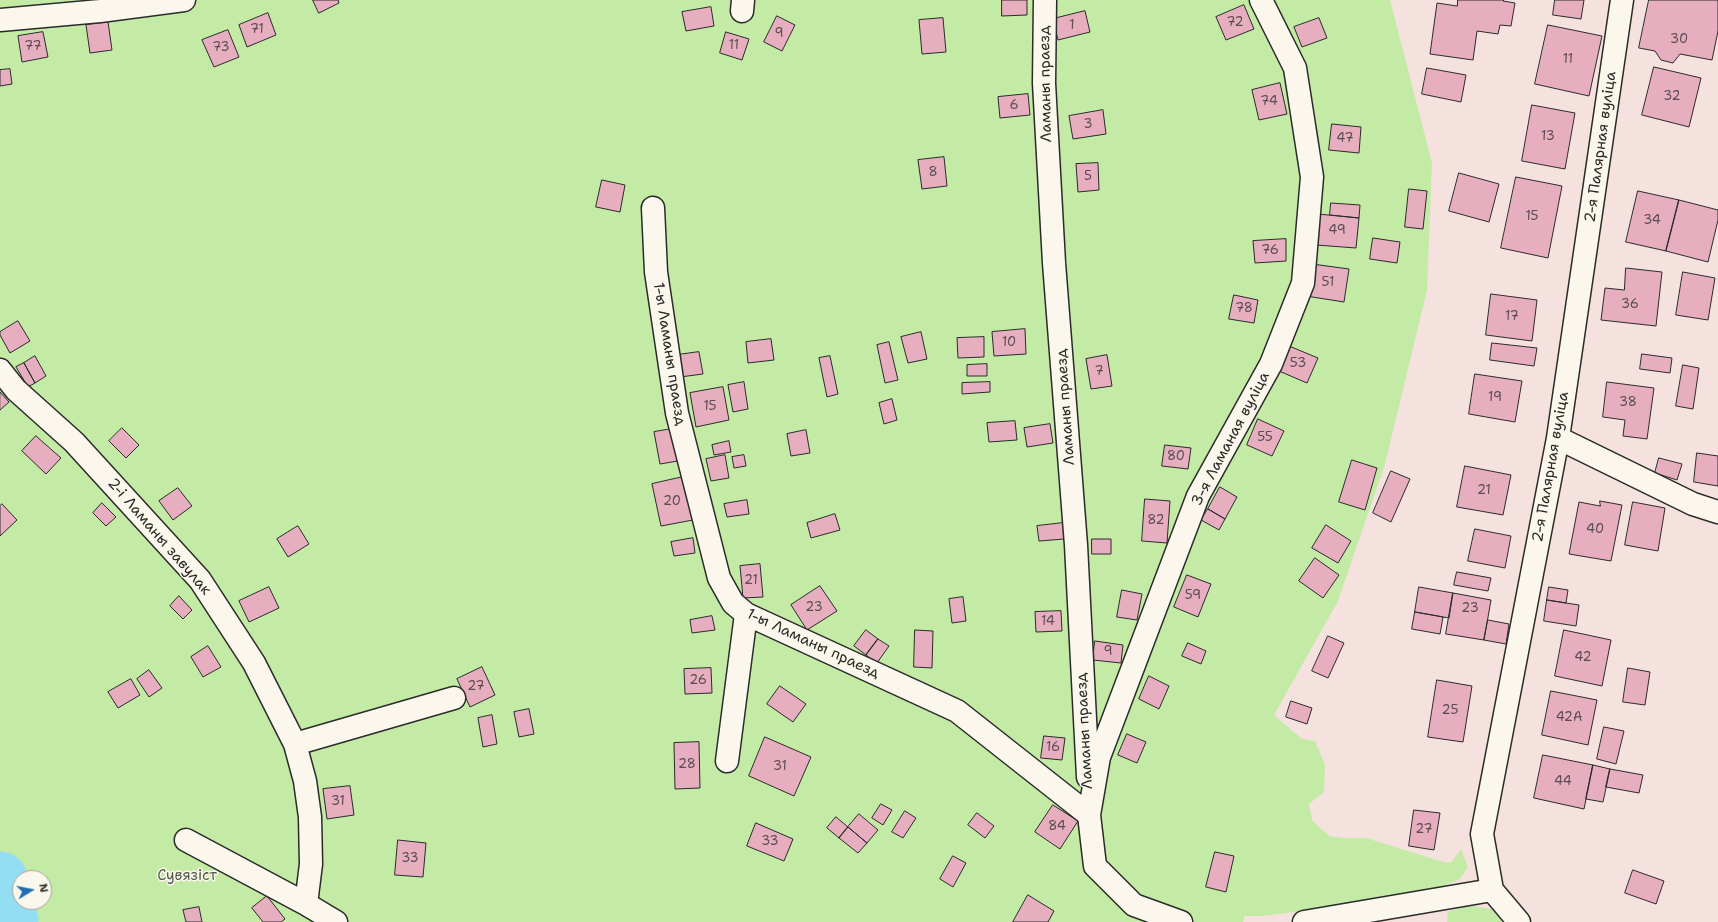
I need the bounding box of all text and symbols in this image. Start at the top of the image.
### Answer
house number: 72 [1226,15,1244,31]
house number: 1 [1069,18,1075,34]
house number: 71 [250,22,264,38]
street label: Ламаны праезд [1036,25,1056,143]
house number: 9 [774,26,784,42]
house number: 30 [1670,32,1688,48]
house number: 11 [729,38,739,54]
house number: 77 [24,39,42,55]
house number: 73 [212,40,230,56]
house number: 11 [1563,52,1573,68]
street label: 2-я Палярная вуліца [1581,70,1621,224]
house number: 32 [1663,89,1681,105]
house number: 74 [1260,94,1278,110]
house number: 6 [1009,98,1019,114]
house number: 3 [1083,117,1093,133]
house number: 13 [1541,129,1555,145]
house number: 47 [1336,131,1354,147]
house number: 8 [928,165,938,181]
house number: 5 [1084,169,1092,185]
house number: 15 [1525,209,1539,225]
house number: 34 [1643,213,1661,229]
house number: 49 [1328,223,1346,239]
house number: 76 [1261,243,1279,259]
house number: 51 [1322,275,1334,291]
street label: 1-ы Ламаны праезд [649,281,689,427]
house number: 36 [1621,297,1639,313]
house number: 78 [1235,301,1253,317]
house number: 17 [1505,309,1519,325]
house number: 10 [1002,335,1016,351]
street label: Ламаны праезд [1053,348,1079,466]
house number: 53 [1290,356,1306,372]
house number: 7 [1094,364,1104,380]
street label: 3-я Ламаная вуліца [1188,369,1274,509]
house number: 19 [1488,390,1502,406]
street label: 2-я Палярная вуліца [1529,390,1573,544]
house number: 38 [1619,395,1637,411]
house number: 15 [703,399,717,415]
house number: 55 [1257,430,1273,446]
house number: 80 [1167,449,1185,465]
street label: 2-і Ламаны завулак [103,475,215,599]
house number: 21 [1477,483,1491,499]
house number: 20 [663,494,681,510]
house number: 82 [1147,513,1165,529]
house number: 40 [1586,522,1604,538]
house number: 21 [744,573,758,589]
house number: 59 [1185,588,1201,604]
house number: 23 [805,600,823,616]
house number: 23 [1461,601,1479,617]
street label: 1-ы Ламаны праезд [744,605,882,683]
house number: 14 [1041,614,1055,630]
house number: 9 [1103,644,1113,660]
house number: 42 [1574,650,1592,666]
street label: Ламаны праезд [1073,672,1097,790]
house number: 26 [689,673,707,689]
house number: 27 [467,679,485,695]
house number: 25 [1442,703,1458,719]
house number: 42А [1556,710,1582,726]
house number: 16 [1046,740,1060,756]
house number: 28 [678,757,696,773]
house number: 31 [773,759,787,775]
house number: 44 [1554,774,1572,790]
house number: 31 [331,794,345,810]
house number: 84 [1048,819,1066,835]
house number: 27 [1415,822,1433,838]
house number: 33 [761,834,779,850]
house number: 33 [401,851,419,867]
park label: Сувязіст [157,867,217,885]
north arrow [12,870,52,910]
text: N [35,882,51,894]

